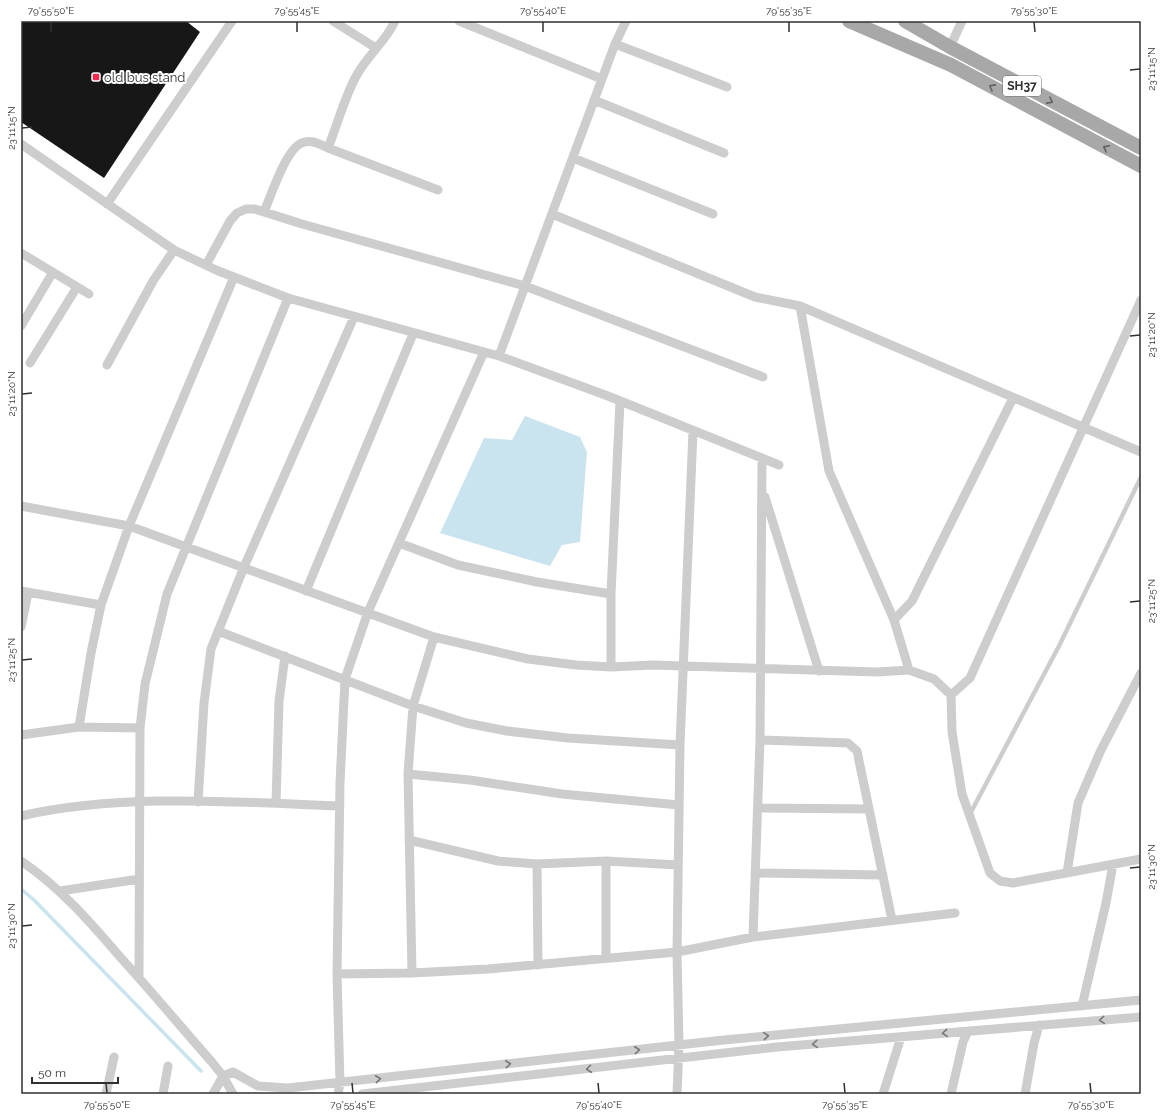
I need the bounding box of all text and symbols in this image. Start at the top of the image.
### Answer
text: 79°55'50"E [28,5,74,16]
text: 79°55'45"E [274,5,320,16]
text: 79°55'40"E [520,5,566,16]
text: 79°55'35"E [766,5,812,16]
text: 79°55'30"E [1011,5,1057,16]
text: 23°11'15"N [1146,47,1157,91]
place label: old bus stand [104,70,185,85]
marker: old bus stand [91,72,101,82]
road number: SH37 [1003,76,1041,96]
one-way arrow [989,84,996,91]
one-way arrow [1045,96,1053,103]
text: 23°11'15"N [6,106,17,150]
one-way arrow [1103,145,1111,153]
text: 23°11'20"N [1146,312,1157,358]
text: 23°11'20"N [6,371,17,417]
text: 23°11'25"N [1146,579,1157,623]
text: 23°11'25"N [6,638,17,682]
text: 23°11'30"N [1146,844,1157,890]
text: 23°11'30"N [6,903,17,949]
one-way arrow [1099,1015,1105,1024]
one-way arrow [942,1028,948,1037]
one-way arrow [763,1032,769,1041]
one-way arrow [812,1039,818,1048]
one-way arrow [634,1045,640,1054]
scale bar [32,1059,118,1085]
one-way arrow [505,1060,511,1069]
one-way arrow [586,1064,592,1073]
text: 50 m [38,1066,66,1080]
one-way arrow [375,1074,382,1083]
text: 79°55'50"E [84,1099,130,1110]
text: 79°55'45"E [330,1099,376,1110]
text: 79°55'40"E [576,1099,622,1110]
text: 79°55'35"E [822,1099,868,1110]
text: 79°55'30"E [1068,1099,1114,1110]

